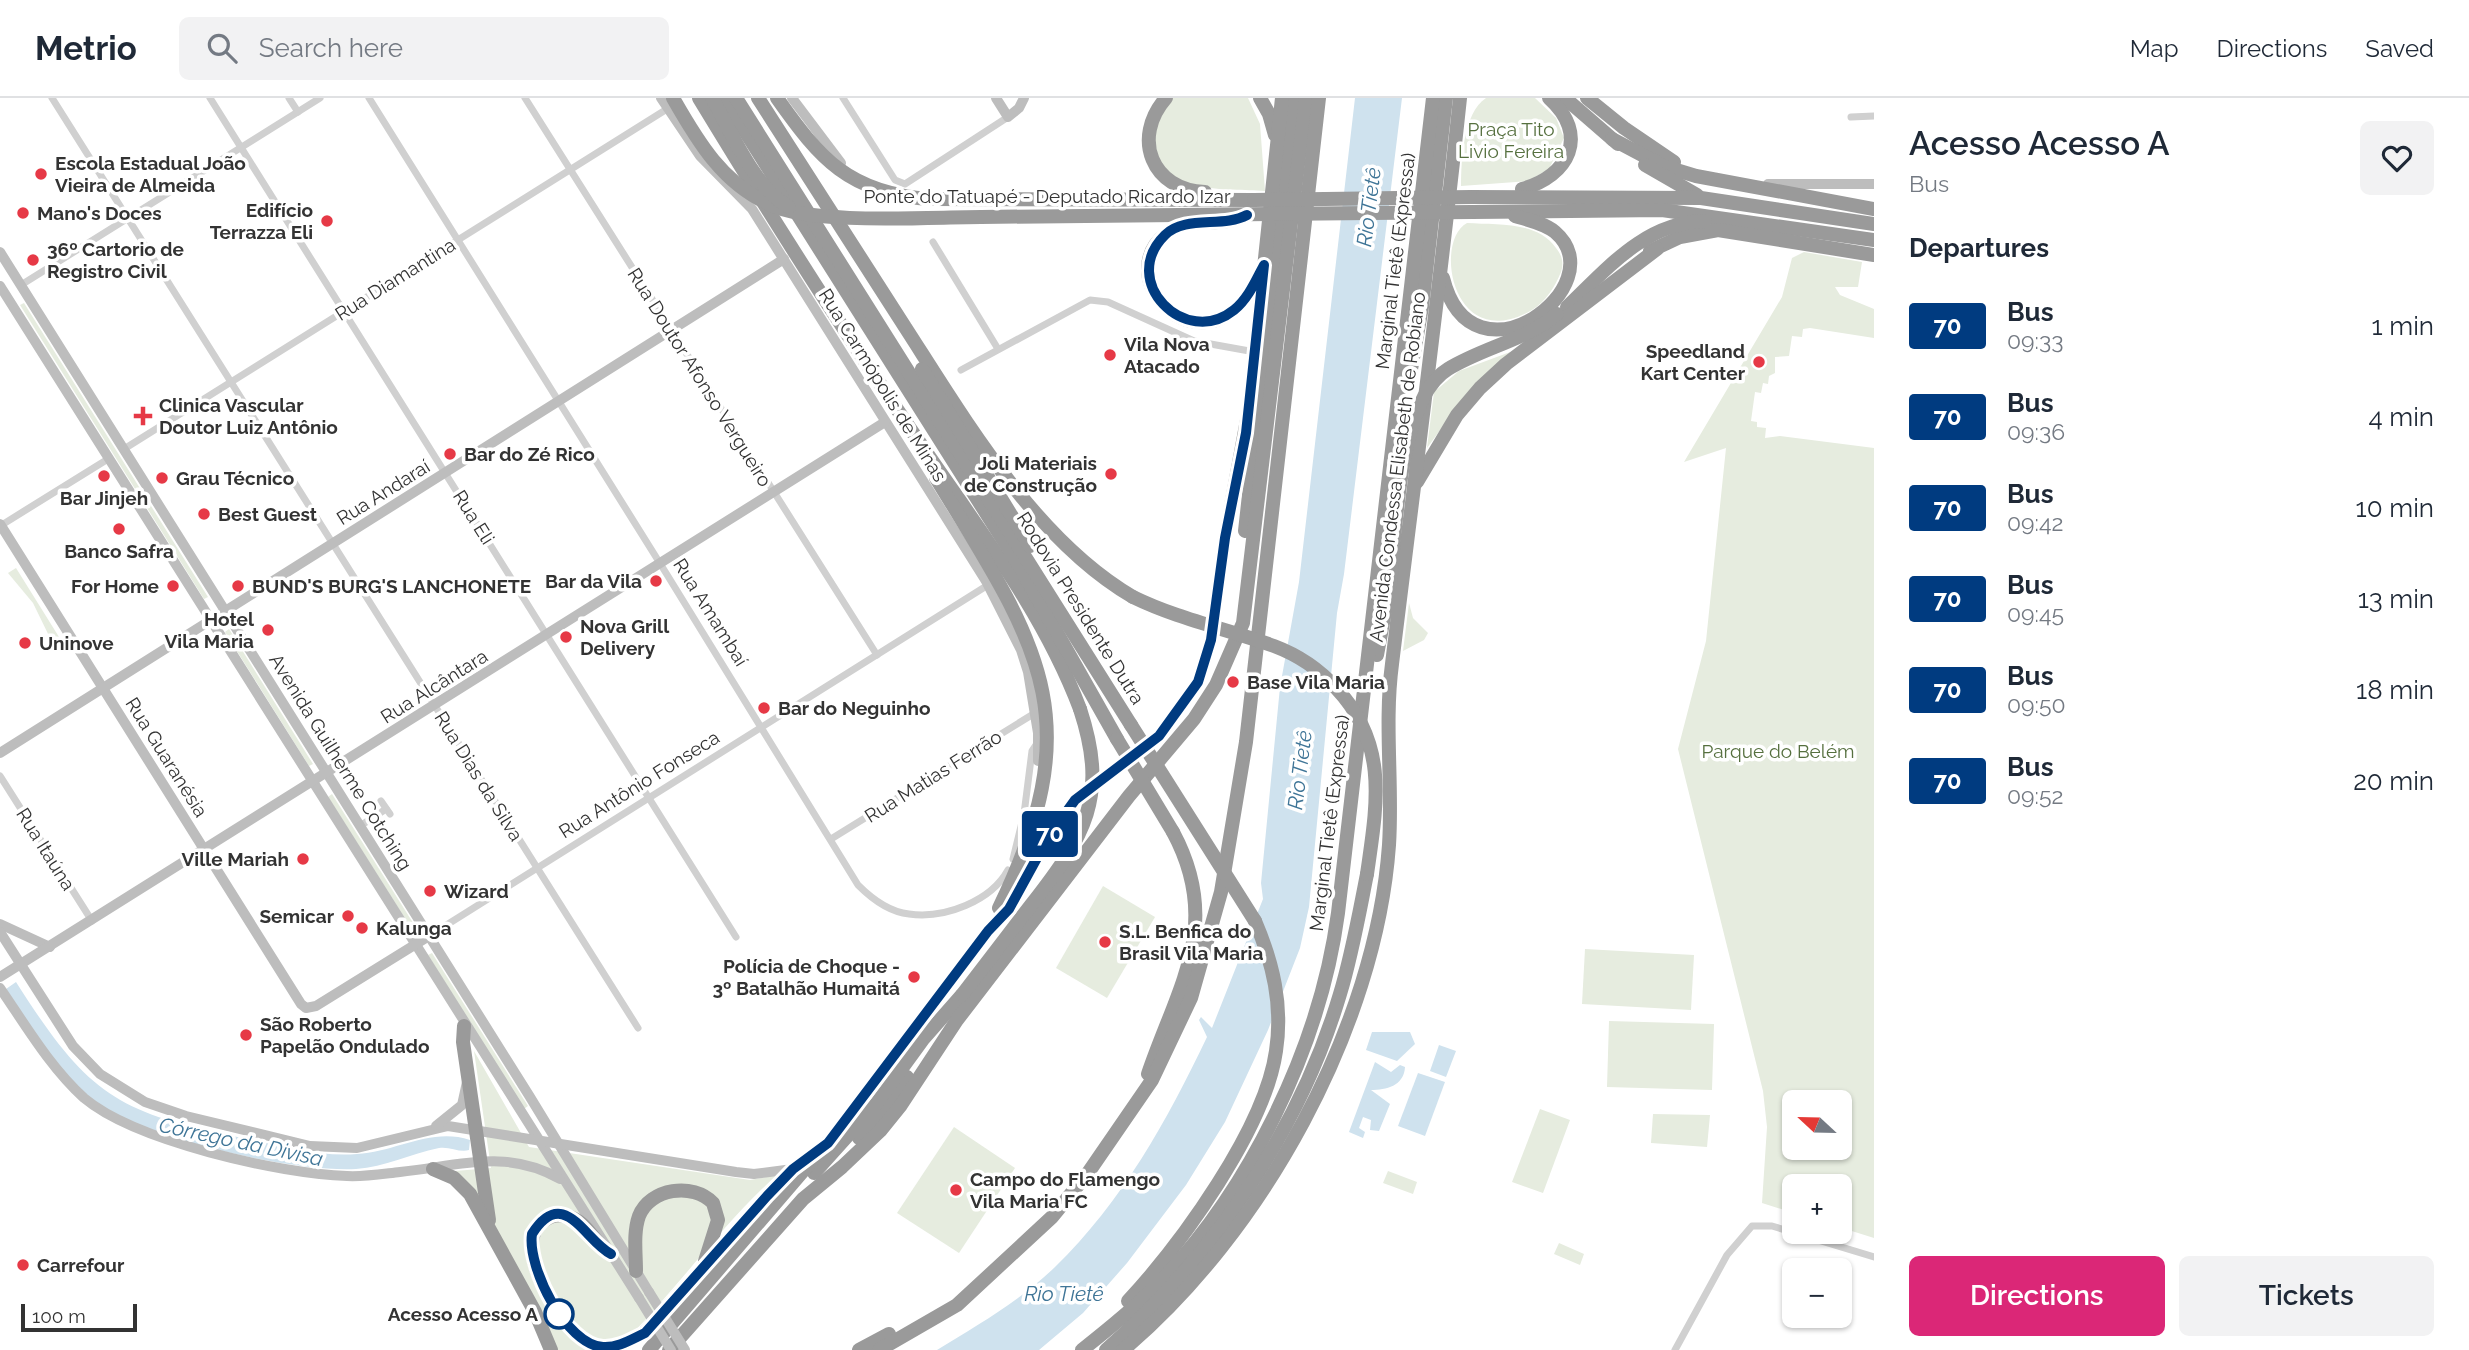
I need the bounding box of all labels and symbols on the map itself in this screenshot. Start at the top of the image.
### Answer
park label: Praça Tito Livio Fereira [1458,118,1564,162]
place label: Escola Estadual João Vieira de Almeida [55,152,246,196]
street label: Marginal Tietê (Expressa) [1371,152,1419,370]
marker: Escola Estadual João Vieira de Almeida [33,166,49,182]
water label: Rio Tietê [1351,166,1386,248]
street label: Ponte do Tatuapé - Deputado Ricardo Izar [863,185,1231,207]
place label: Edifício Terrazza Eli [210,199,313,243]
place label: Mano's Doces [37,202,162,224]
marker: Mano's Doces [15,205,31,221]
marker: Edifício Terrazza Eli [319,213,335,229]
street label: Rua Diamantina [331,233,459,325]
place label: 36º Cartorio de Registro Civil [47,238,184,282]
marker: 36º Cartorio de Registro Civil [25,252,41,268]
street label: Rua Doutor Afonso Vergueiro [623,264,777,490]
street label: Rua Carmópolis de Minas [815,285,951,485]
street label: Avenida Condessa Elisabeth de Robiano [1365,291,1429,643]
place label: Vila Nova Atacado [1124,333,1210,377]
place label: Speedland Kart Center [1641,340,1746,384]
marker: Vila Nova Atacado [1102,347,1118,363]
marker: Speedland Kart Center [1751,354,1767,370]
place label: Clinica Vascular Doutor Luiz Antônio [159,394,338,438]
marker: Clinica Vascular Doutor Luiz Antônio [133,406,153,426]
place label: Bar do Zé Rico [464,443,595,465]
marker: Bar do Zé Rico [442,446,458,462]
place label: Joli Materiais de Construção [964,452,1097,496]
street label: Rua Andaraí [332,454,434,529]
marker: Joli Materiais de Construção [1103,466,1119,482]
place label: Grau Técnico [176,467,294,489]
marker: Bar Jinjeh [96,468,112,484]
marker: Grau Técnico [154,470,170,486]
street label: Rua Eli [449,486,499,548]
place label: Bar Jinjeh [60,487,148,509]
place label: Best Guest [218,503,318,525]
marker: Best Guest [196,506,212,522]
street label: Rodovia Presidente Dutra [1013,508,1149,708]
marker: Banco Safra [111,521,127,537]
place label: Banco Safra [64,540,174,562]
street label: Rua Amambaí [669,554,753,670]
place label: Bar da Vila [545,570,642,592]
marker: Bar da Vila [648,573,664,589]
place label: For Home [71,575,159,597]
place label: BUND'S BURG'S LANCHONETE [252,575,531,597]
marker: For Home [165,578,181,594]
marker: BUND'S BURG'S LANCHONETE [230,578,246,594]
place label: Hotel Vila Maria [164,608,255,652]
place label: Nova Grill Delivery [580,615,670,659]
marker: Hotel Vila Maria [260,622,276,638]
marker: Nova Grill Delivery [558,629,574,645]
place label: Uninove [39,632,114,654]
marker: Uninove [17,635,33,651]
street label: Rua Alcântara [377,644,491,728]
street label: Avenida Guilherme Cotching [265,650,417,874]
place label: Base Vila Maria [1247,671,1385,693]
marker: Base Vila Maria [1225,674,1241,690]
street label: Rua Guaranésia [121,693,213,821]
place label: Bar do Neguinho [778,697,930,719]
marker: Bar do Neguinho [756,700,772,716]
street label: Rua Dias da Silva [430,707,528,845]
street label: Marginal Tietê (Expressa) [1305,714,1353,932]
street label: Rua Matias Ferrão [861,725,1005,827]
street label: Rua Antônio Fonseca [555,726,723,842]
water label: Rio Tietê [1282,729,1317,811]
park label: Parque do Belém [1701,740,1855,762]
street label: Rua Itaúna [12,804,80,894]
line badge: 70 [1018,811,1082,857]
place label: Ville Mariah [182,848,289,870]
marker: Ville Mariah [295,851,311,867]
place label: Wizard [444,880,509,902]
marker: Wizard [422,883,438,899]
place label: Semicar [259,905,335,927]
marker: Semicar [340,908,356,924]
place label: Kalunga [376,917,452,939]
marker: Kalunga [354,920,370,936]
place label: S.L. Benfica do Brasil Vila Maria [1119,920,1263,964]
marker: S.L. Benfica do Brasil Vila Maria [1097,934,1113,950]
place label: Polícia de Choque - 3º Batalhão Humaitá [712,955,900,999]
marker: Polícia de Choque - 3º Batalhão Humaitá [906,969,922,985]
place label: São Roberto Papelão Ondulado [260,1013,429,1057]
marker: São Roberto Papelão Ondulado [238,1027,254,1043]
north arrow [1782,1090,1852,1160]
water label: Córrego da Divisa [157,1112,326,1171]
place label: Campo do Flamengo Vila Maria FC [970,1168,1160,1212]
marker: Campo do Flamengo Vila Maria FC [948,1182,964,1198]
place label: Carrefour [37,1254,125,1276]
marker: Carrefour [15,1257,31,1273]
water label: Rio Tietê [1024,1281,1104,1306]
marker: Acesso Acesso A [544,1299,574,1329]
scale bar [21,1301,136,1333]
place label: Acesso Acesso A [388,1303,538,1325]

